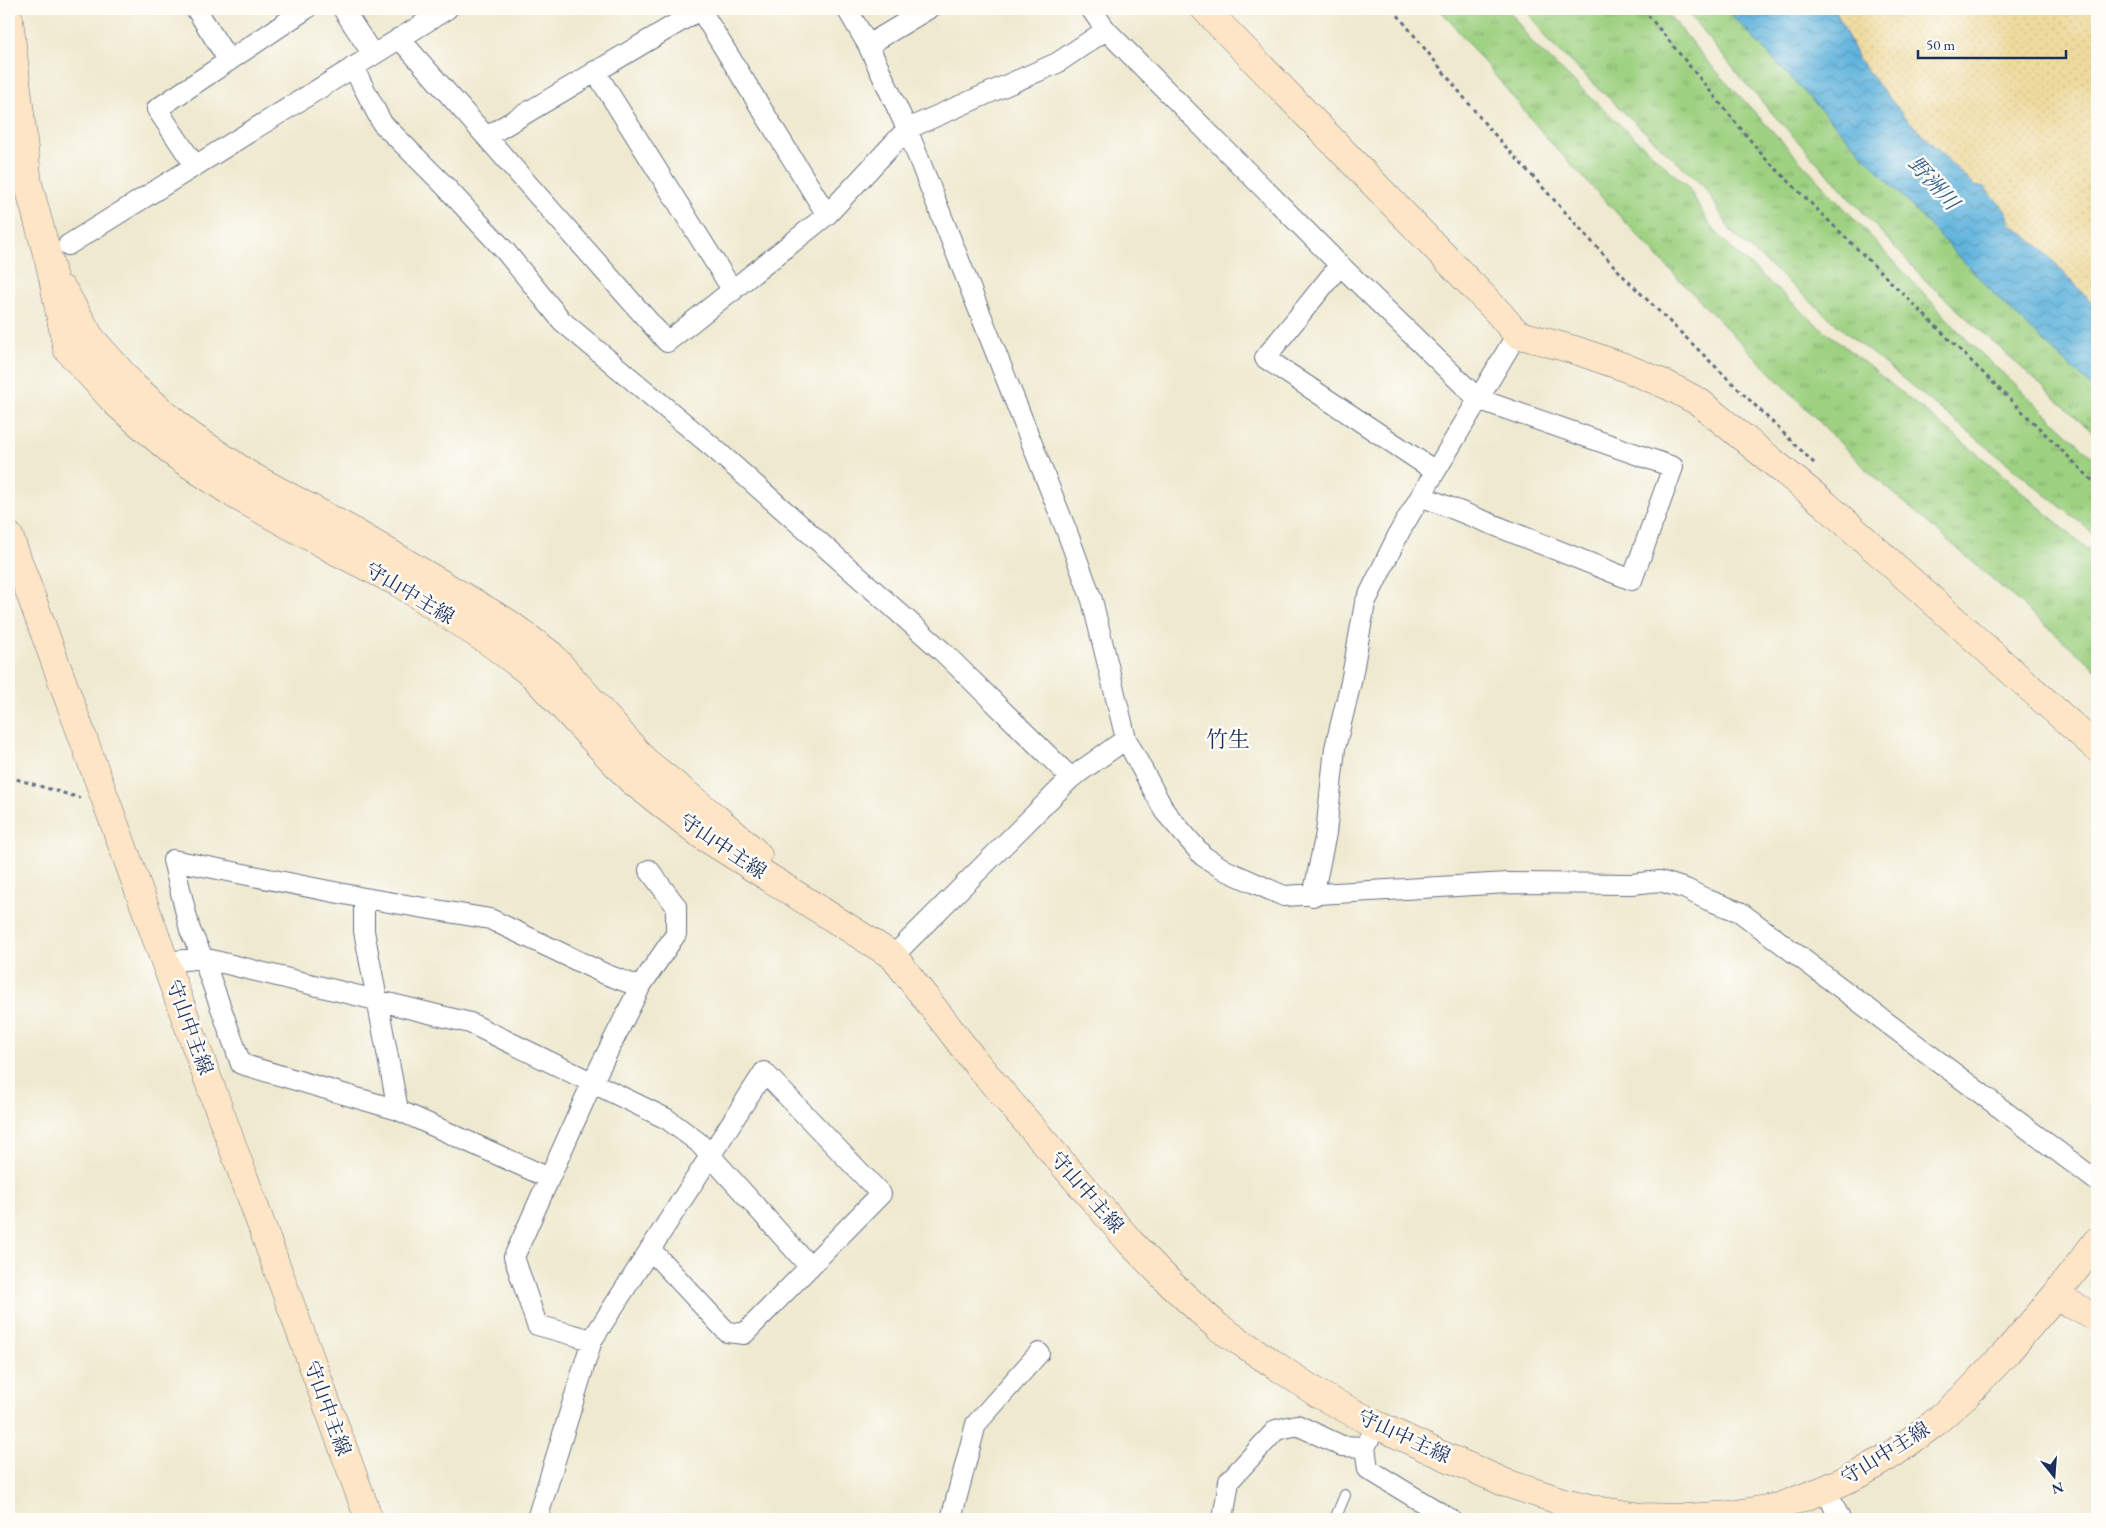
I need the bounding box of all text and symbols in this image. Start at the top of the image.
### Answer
scale bar [1918,28,2066,60]
text: 50 m [1926,35,1955,54]
water label: 野洲川 [1903,151,1966,217]
street label: 守山中主線 [360,556,460,630]
district label: 竹生 [1206,725,1250,754]
street label: 守山中主線 [674,807,772,885]
street label: 守山中主線 [161,976,219,1078]
street label: 守山中主線 [1044,1146,1130,1238]
street label: 守山中主線 [299,1357,357,1459]
street label: 守山中主線 [1353,1403,1455,1469]
street label: 守山中主線 [1836,1415,1934,1491]
north arrow [2028,1450,2078,1500]
text: N [2049,1478,2066,1499]

